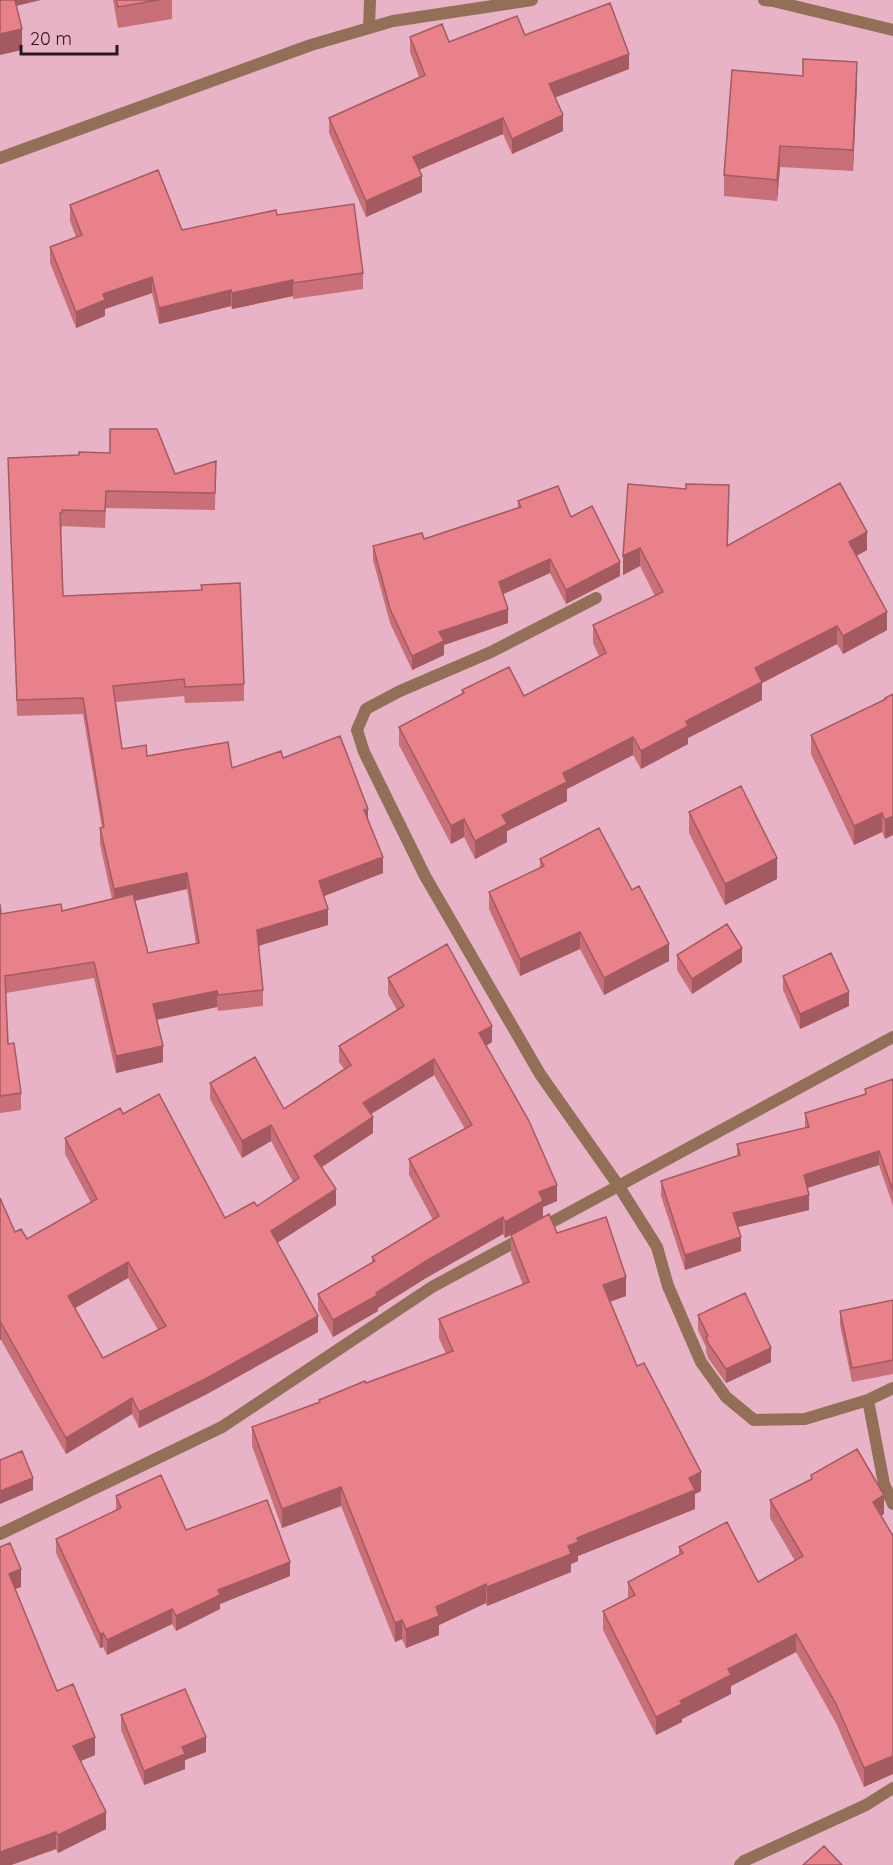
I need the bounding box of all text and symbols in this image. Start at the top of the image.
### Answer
scale bar [21,18,117,56]
text: 20 m [30,27,72,50]

